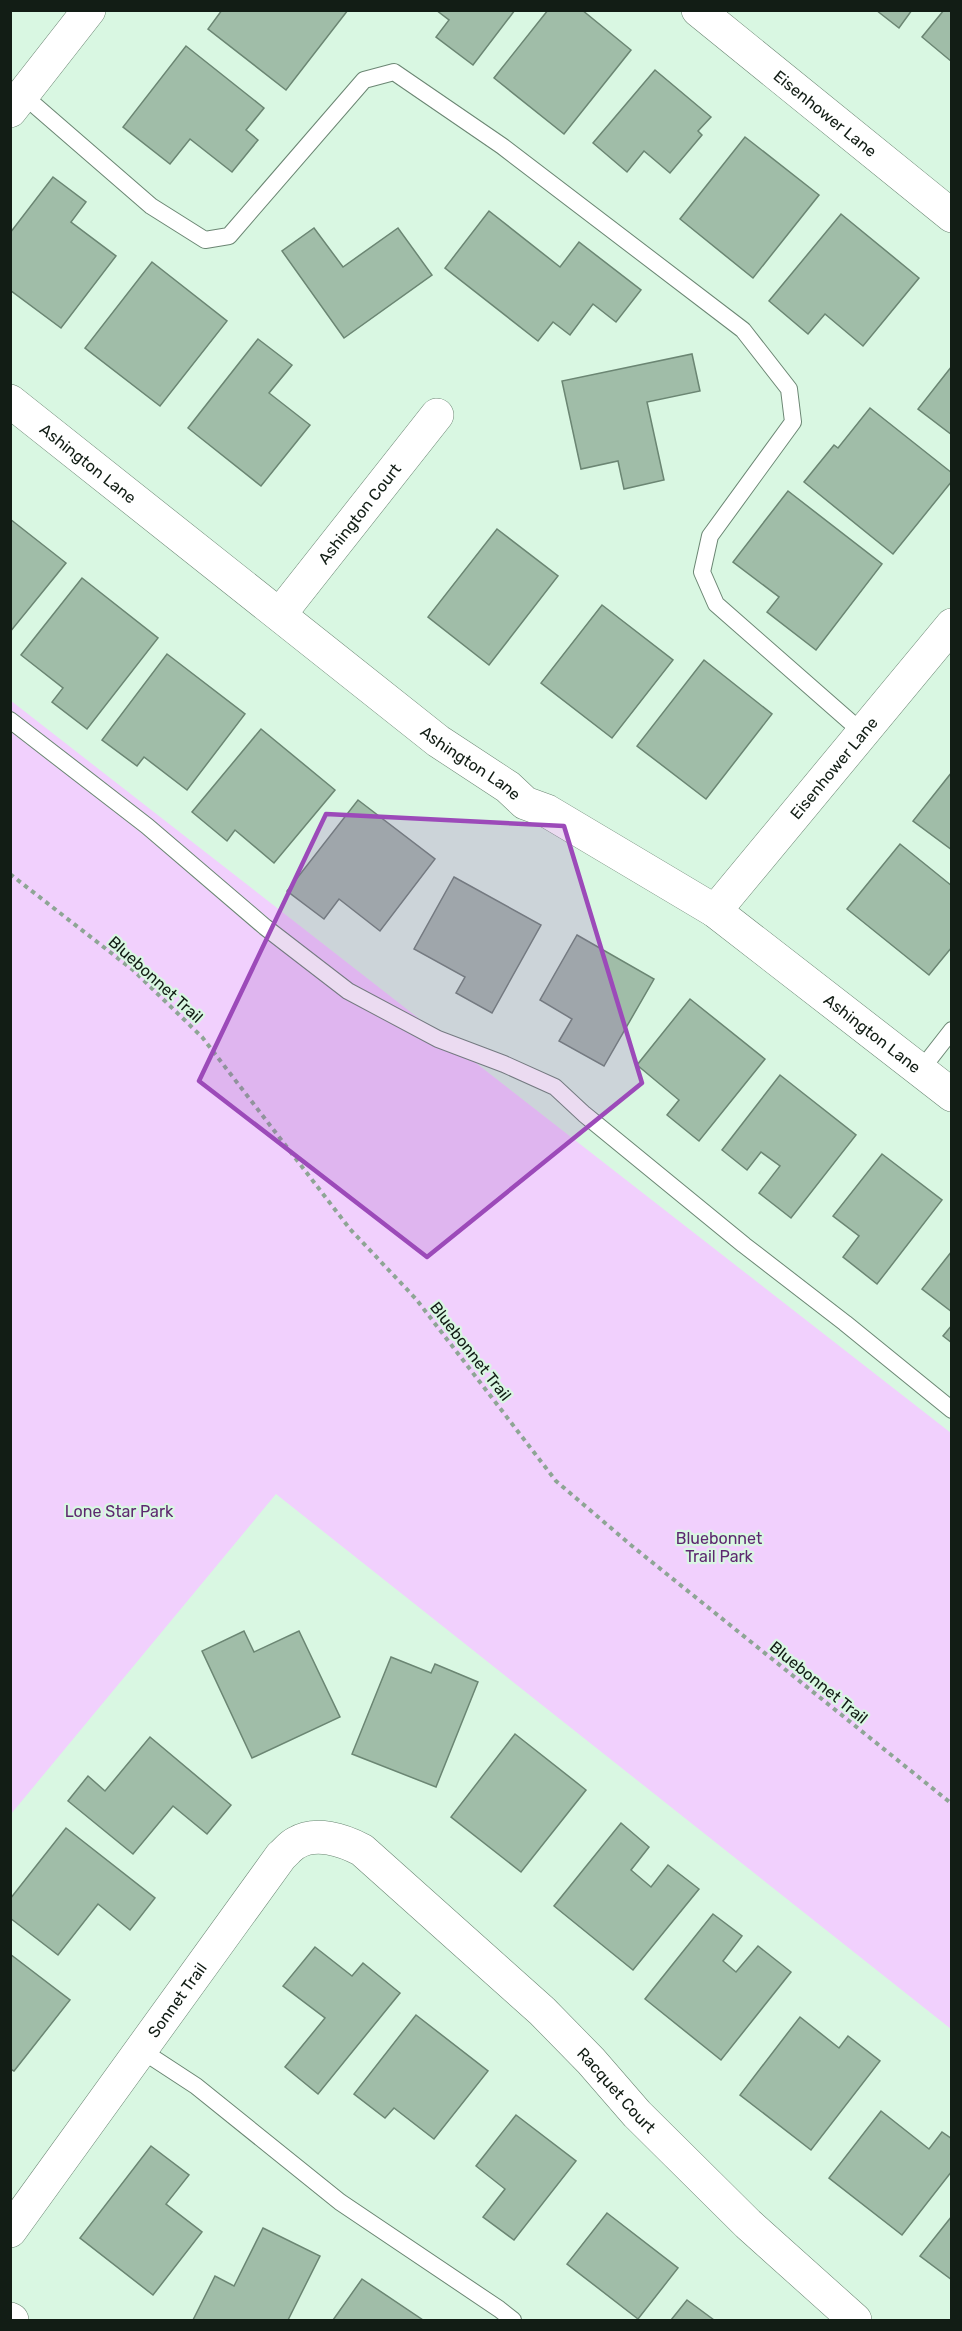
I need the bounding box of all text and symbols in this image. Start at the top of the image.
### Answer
street label: Eisenhower Lane [770,66,880,161]
street label: Ashington Lane [36,420,140,508]
street label: Ashington Court [314,460,405,568]
street label: Eisenhower Lane [786,713,882,823]
street label: Ashington Lane [417,722,525,804]
street label: Bluebonnet Trail [105,932,207,1027]
street label: Ashington Lane [820,990,924,1077]
street label: Bluebonnet Trail [426,1298,515,1405]
park label: Lone Star Park [65,1502,174,1521]
park label: Bluebonnet Trail Park [676,1529,762,1566]
street label: Bluebonnet Trail [766,1637,871,1728]
street label: Sonnet Trail [144,1959,211,2041]
street label: Racquet Court [573,2044,659,2137]

